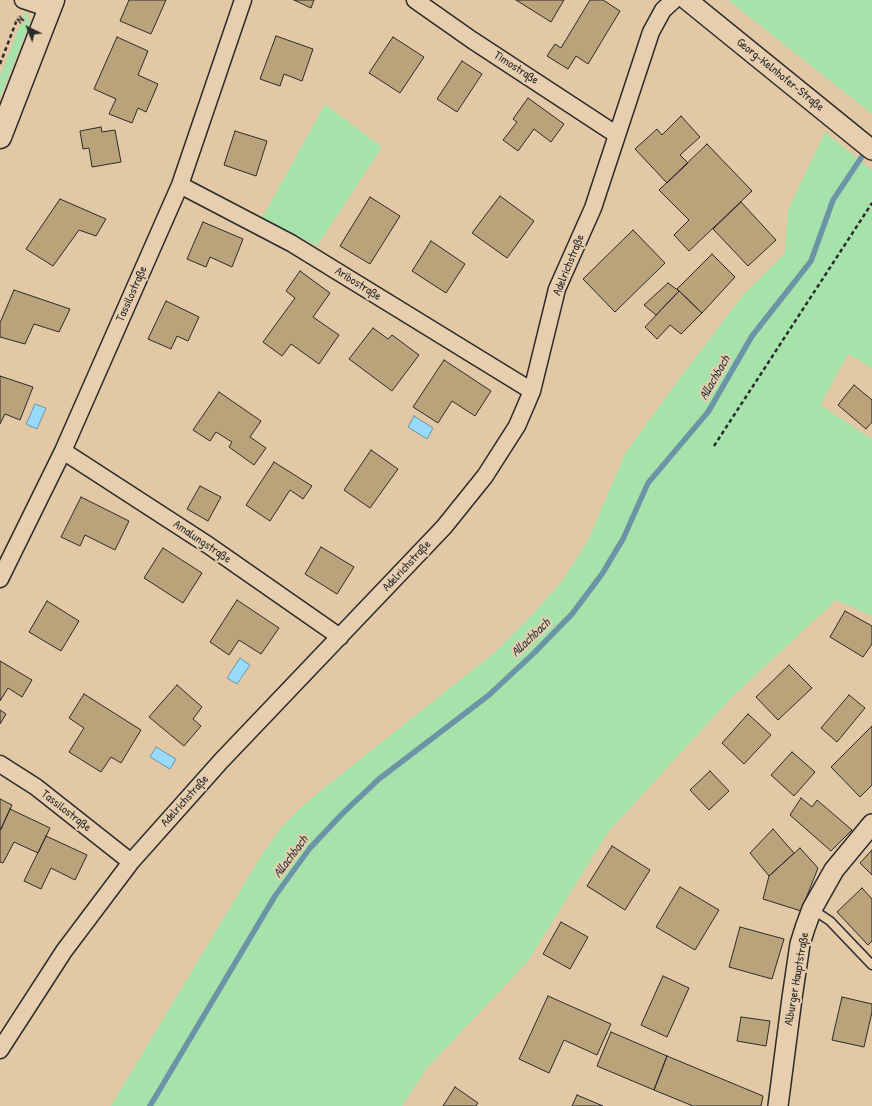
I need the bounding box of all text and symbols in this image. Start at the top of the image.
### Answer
north arrow [8,8,48,48]
text: N [13,12,27,26]
street label: Georg-Kelnhofer-Straße [733,35,827,115]
street label: Timostraße [491,48,541,88]
street label: Adelrichstraße [550,232,588,298]
street label: Tassilostraße [113,264,151,324]
street label: Aribostraße [332,264,384,304]
water label: Allachbach [696,353,734,403]
street label: Amalungstraße [170,517,234,567]
street label: Adelrichstraße [380,537,434,595]
water label: Allachbach [508,616,554,660]
street label: Adelrichstraße [158,772,212,830]
street label: Tassilostraße [38,787,94,835]
water label: Allachbach [270,833,312,881]
street label: Alburger Hauptstraße [782,931,812,1027]

